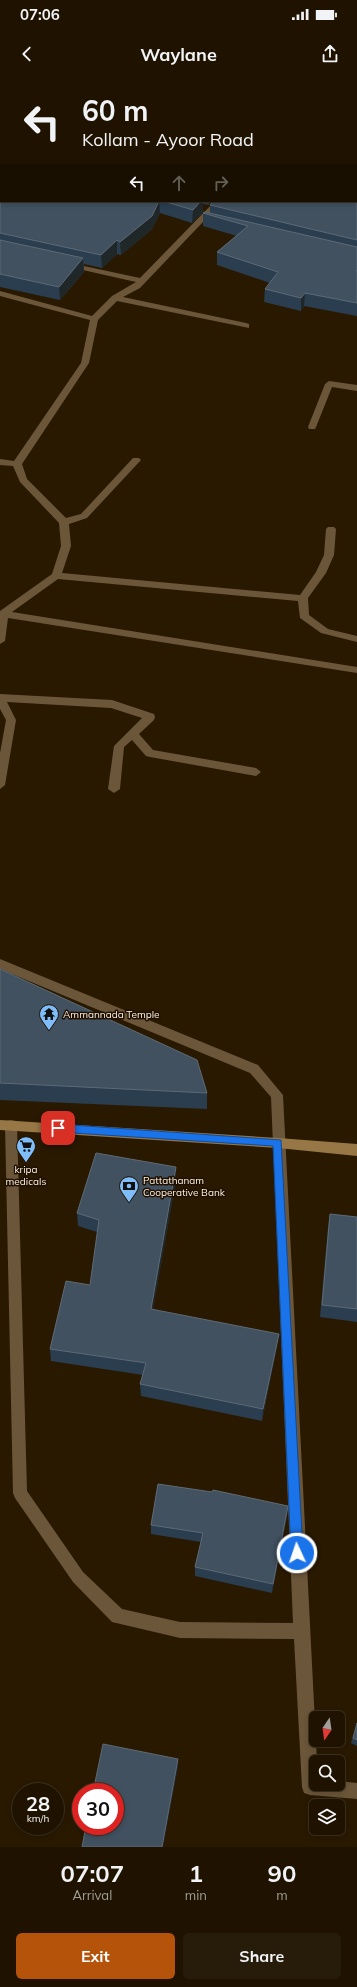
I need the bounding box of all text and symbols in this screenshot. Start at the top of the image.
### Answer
text: 07:06 [20,5,60,24]
icon: back [16,43,38,65]
text: Waylane [140,43,217,66]
icon: share [319,43,341,65]
text: 60 m [82,93,148,128]
icon: left [16,96,68,148]
text: Kollam - Ayoor Road [82,128,254,151]
icon: left [126,172,148,194]
icon: ahead [168,172,190,194]
icon: right [210,172,232,194]
temple icon: Ammannada Temple [38,1003,60,1031]
place label: Ammannada Temple [63,1008,160,1021]
pin [41,1111,75,1145]
icon: arrive [47,1117,69,1139]
supermarket icon: kripa medicals [15,1135,37,1163]
place label: kripa medicals [6,1163,46,1188]
place label: Pattathanam Cooperative Bank [143,1174,226,1199]
bank icon: Pattathanam Cooperative Bank [118,1175,140,1203]
position arrow [276,1532,318,1574]
north arrow [309,1711,345,1747]
map controls [309,1711,345,1835]
button: search [309,1755,345,1791]
speed limit sign: 30 [72,1783,124,1835]
text: 28 [26,1791,50,1816]
button: layers [309,1799,345,1835]
text: km/h [27,1812,49,1825]
text: 07:07 [61,1858,124,1888]
text: 1 [189,1858,203,1888]
text: 90 [268,1858,296,1888]
text: Arrival [73,1887,112,1903]
text: min [185,1887,207,1903]
text: m [276,1887,288,1903]
button: Exit [16,1933,175,1979]
button: Share [183,1933,341,1979]

